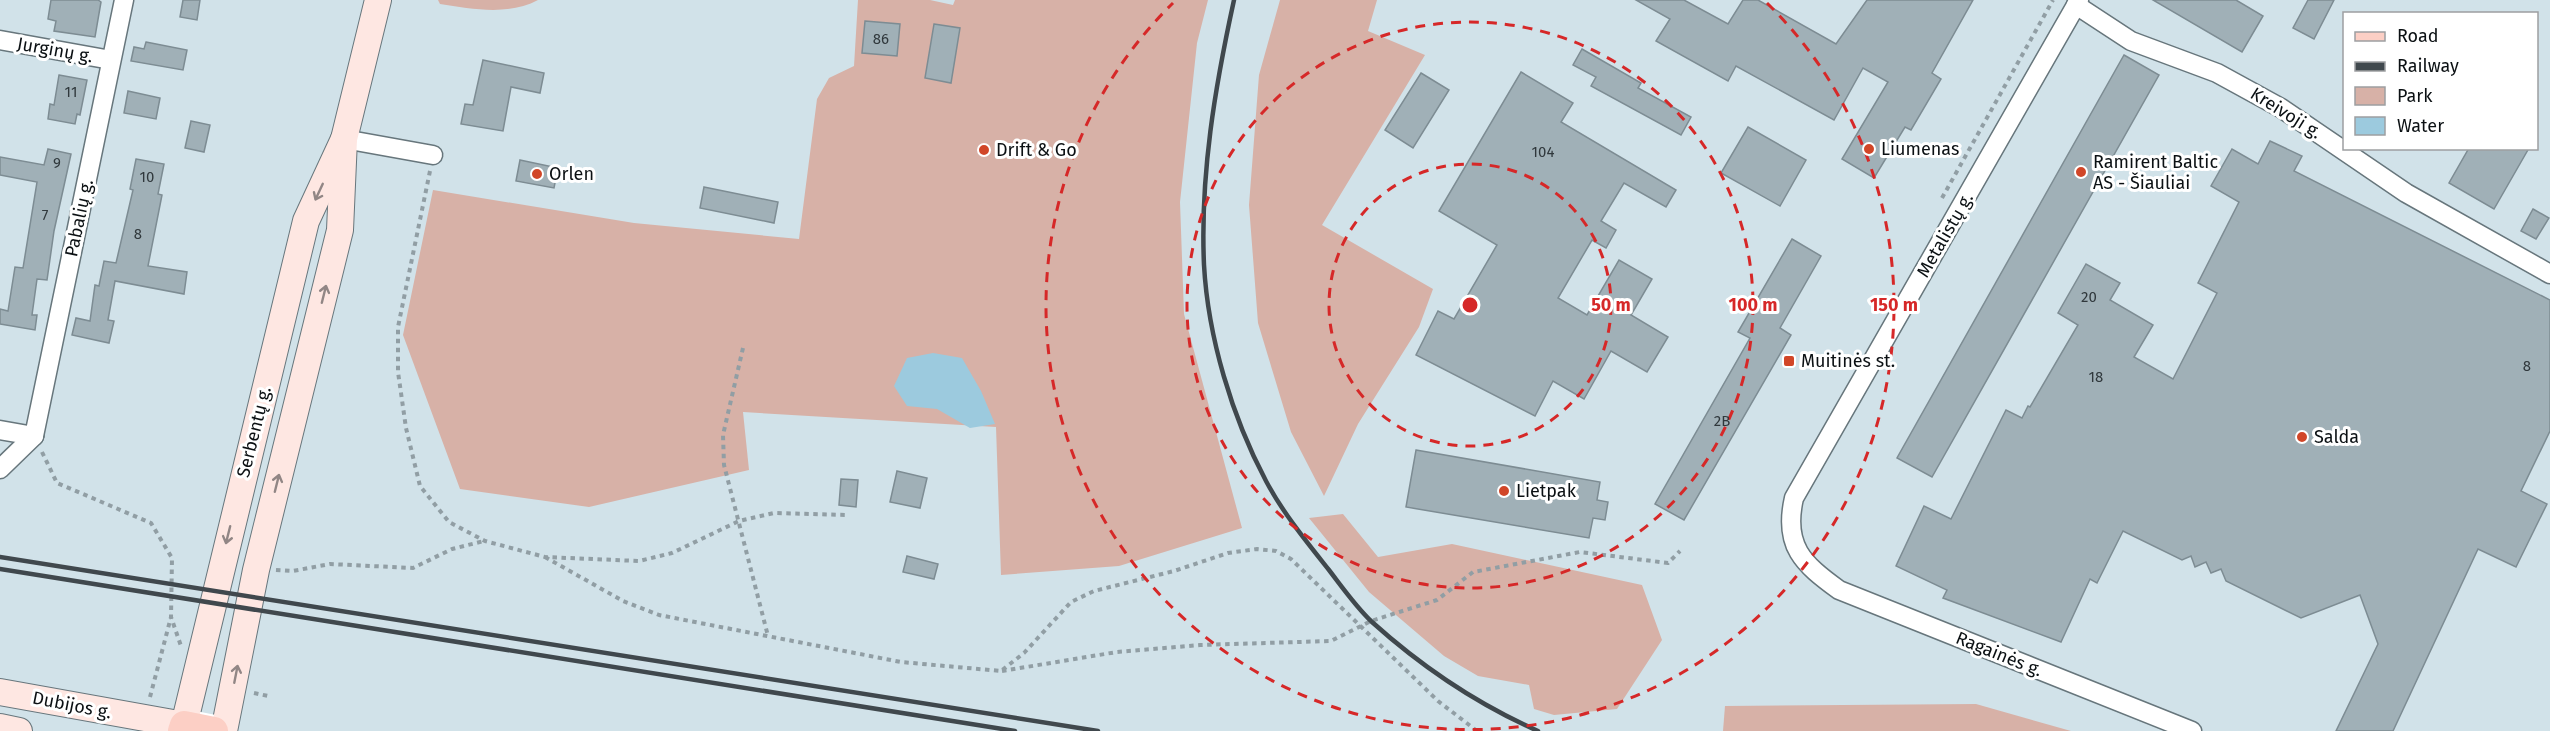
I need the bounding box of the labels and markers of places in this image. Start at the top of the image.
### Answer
place label: Liumenas [1881,138,1959,160]
place label: Drift & Go [996,139,1077,161]
marker: Liumenas [1862,142,1876,156]
marker: Drift & Go [977,143,991,157]
place label: Ramirent Baltic AS - Šiauliai [2093,151,2218,194]
place label: Orlen [549,163,594,185]
marker: Ramirent Baltic AS - Šiauliai [2074,165,2088,179]
marker: Orlen [530,167,544,181]
centre of rings [1460,295,1480,315]
place label: Muitinės st. [1801,350,1895,372]
marker: Muitinės st. [1782,354,1796,368]
place label: Salda [2314,426,2359,448]
marker: Salda [2295,430,2309,444]
place label: Lietpak [1516,480,1577,502]
marker: Lietpak [1497,484,1511,498]

